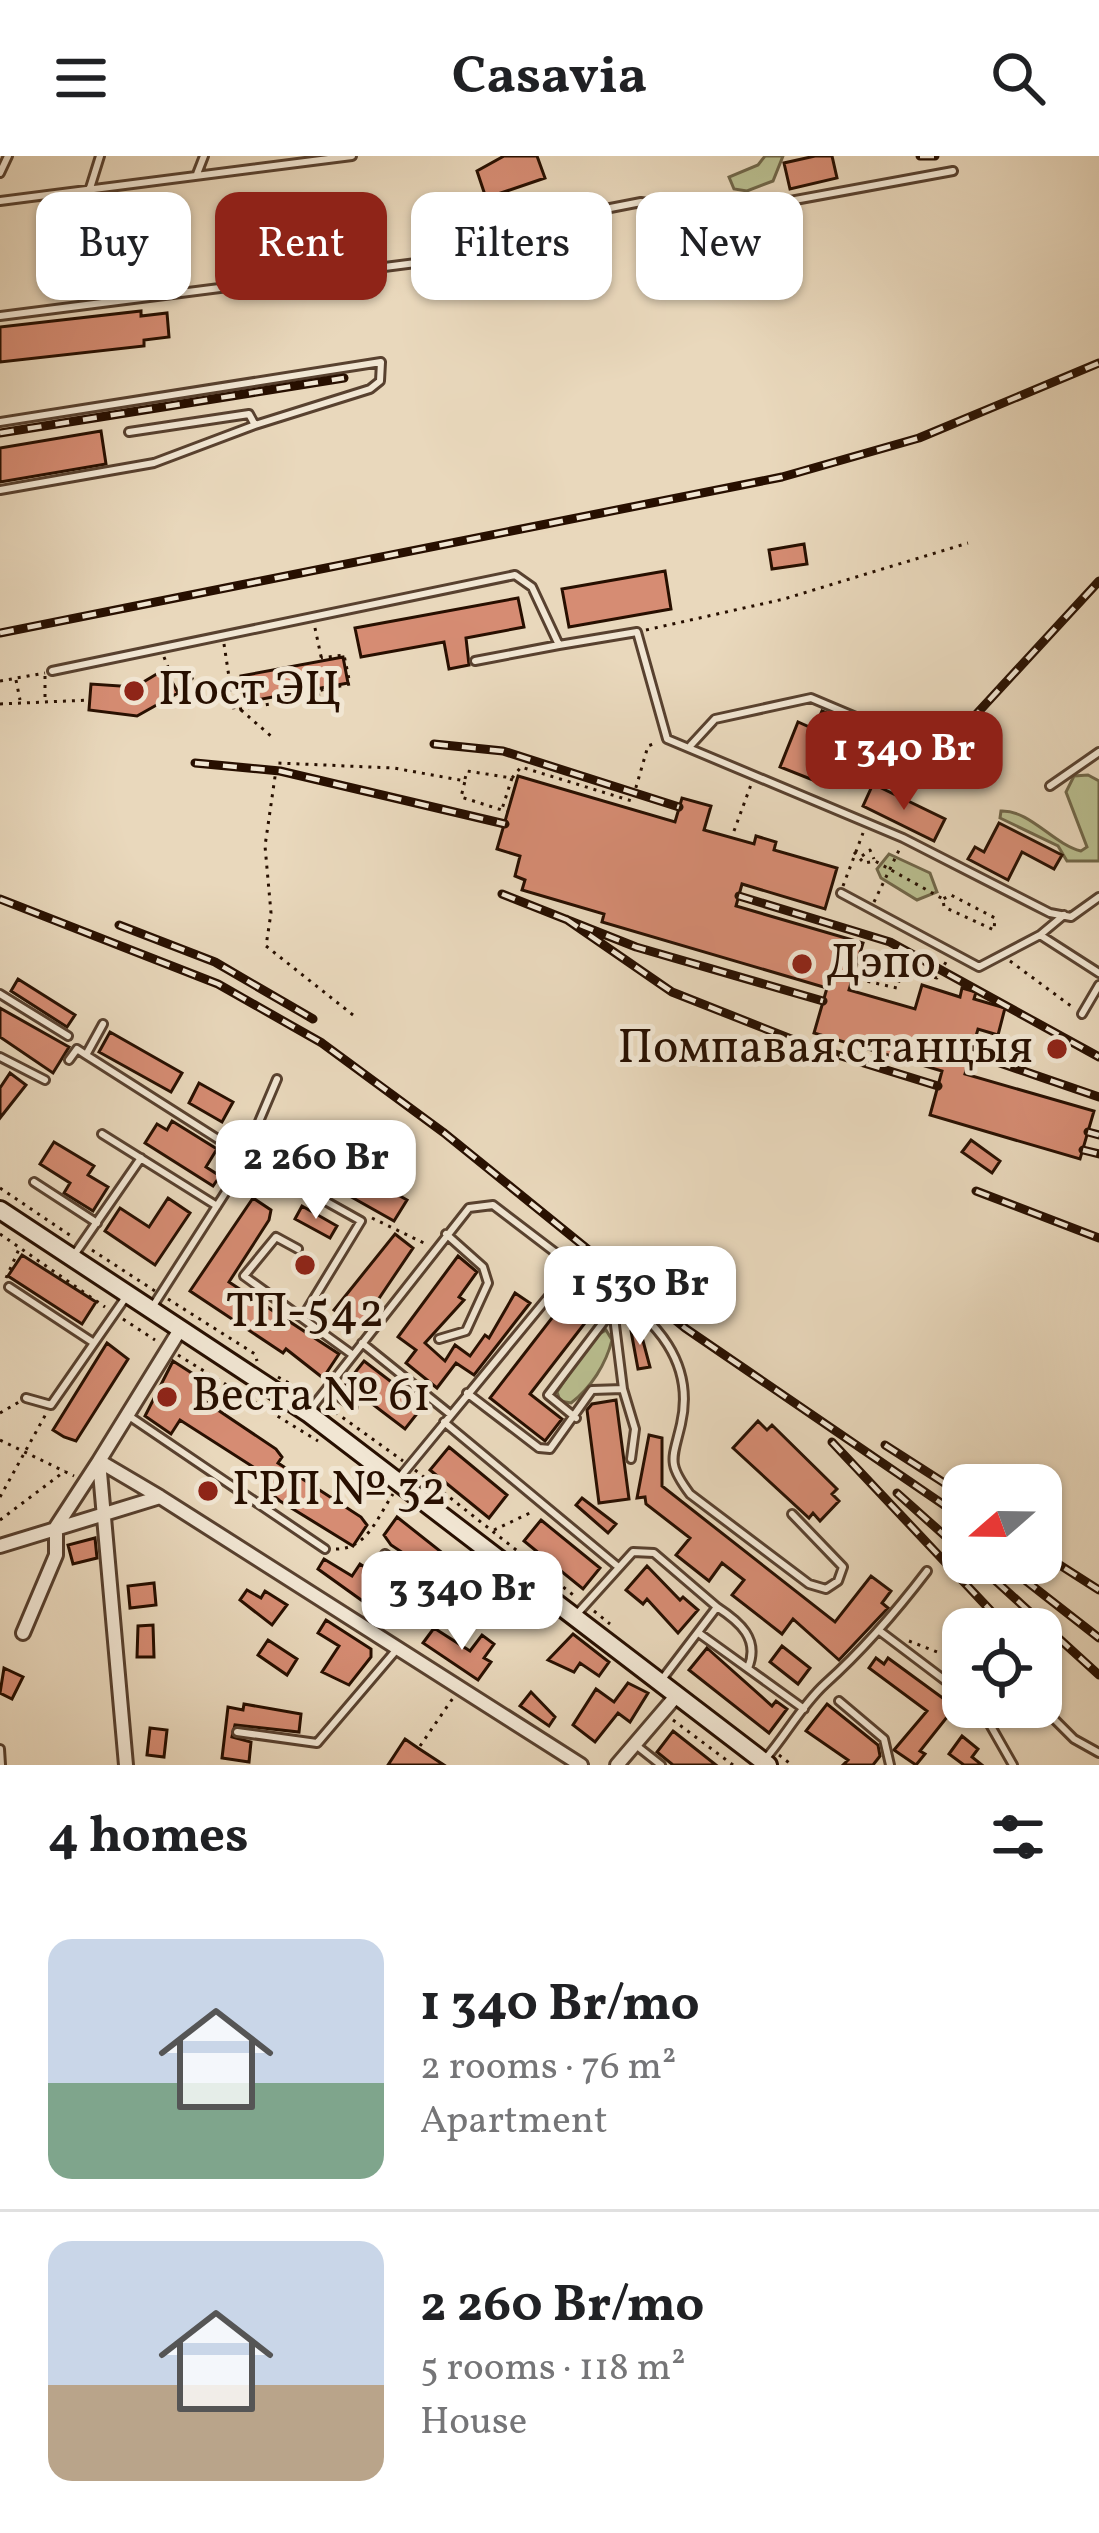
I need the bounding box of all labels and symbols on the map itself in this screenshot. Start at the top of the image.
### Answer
place label: Пост ЭЦ [158,658,342,725]
marker: Пост ЭЦ [121,678,147,704]
pin: 1 340 Br [780,711,1028,813]
place label: Дэпо [826,931,936,998]
marker: Дэпо [789,951,815,977]
place label: Помпавая станцыя [617,1016,1033,1083]
marker: Помпавая станцыя [1044,1036,1070,1062]
pin: 2 260 Br [192,1120,440,1222]
pin: 1 530 Br [516,1246,764,1348]
marker: ТП-542 [292,1252,318,1278]
place label: ТП-542 [226,1280,384,1347]
place label: Веста № 61 [191,1364,431,1431]
marker: Веста № 61 [154,1384,180,1410]
place label: ГРП № 32 [232,1458,447,1525]
north arrow [942,1464,1062,1584]
marker: ГРП № 32 [195,1478,221,1504]
pin: 3 340 Br [338,1551,586,1653]

